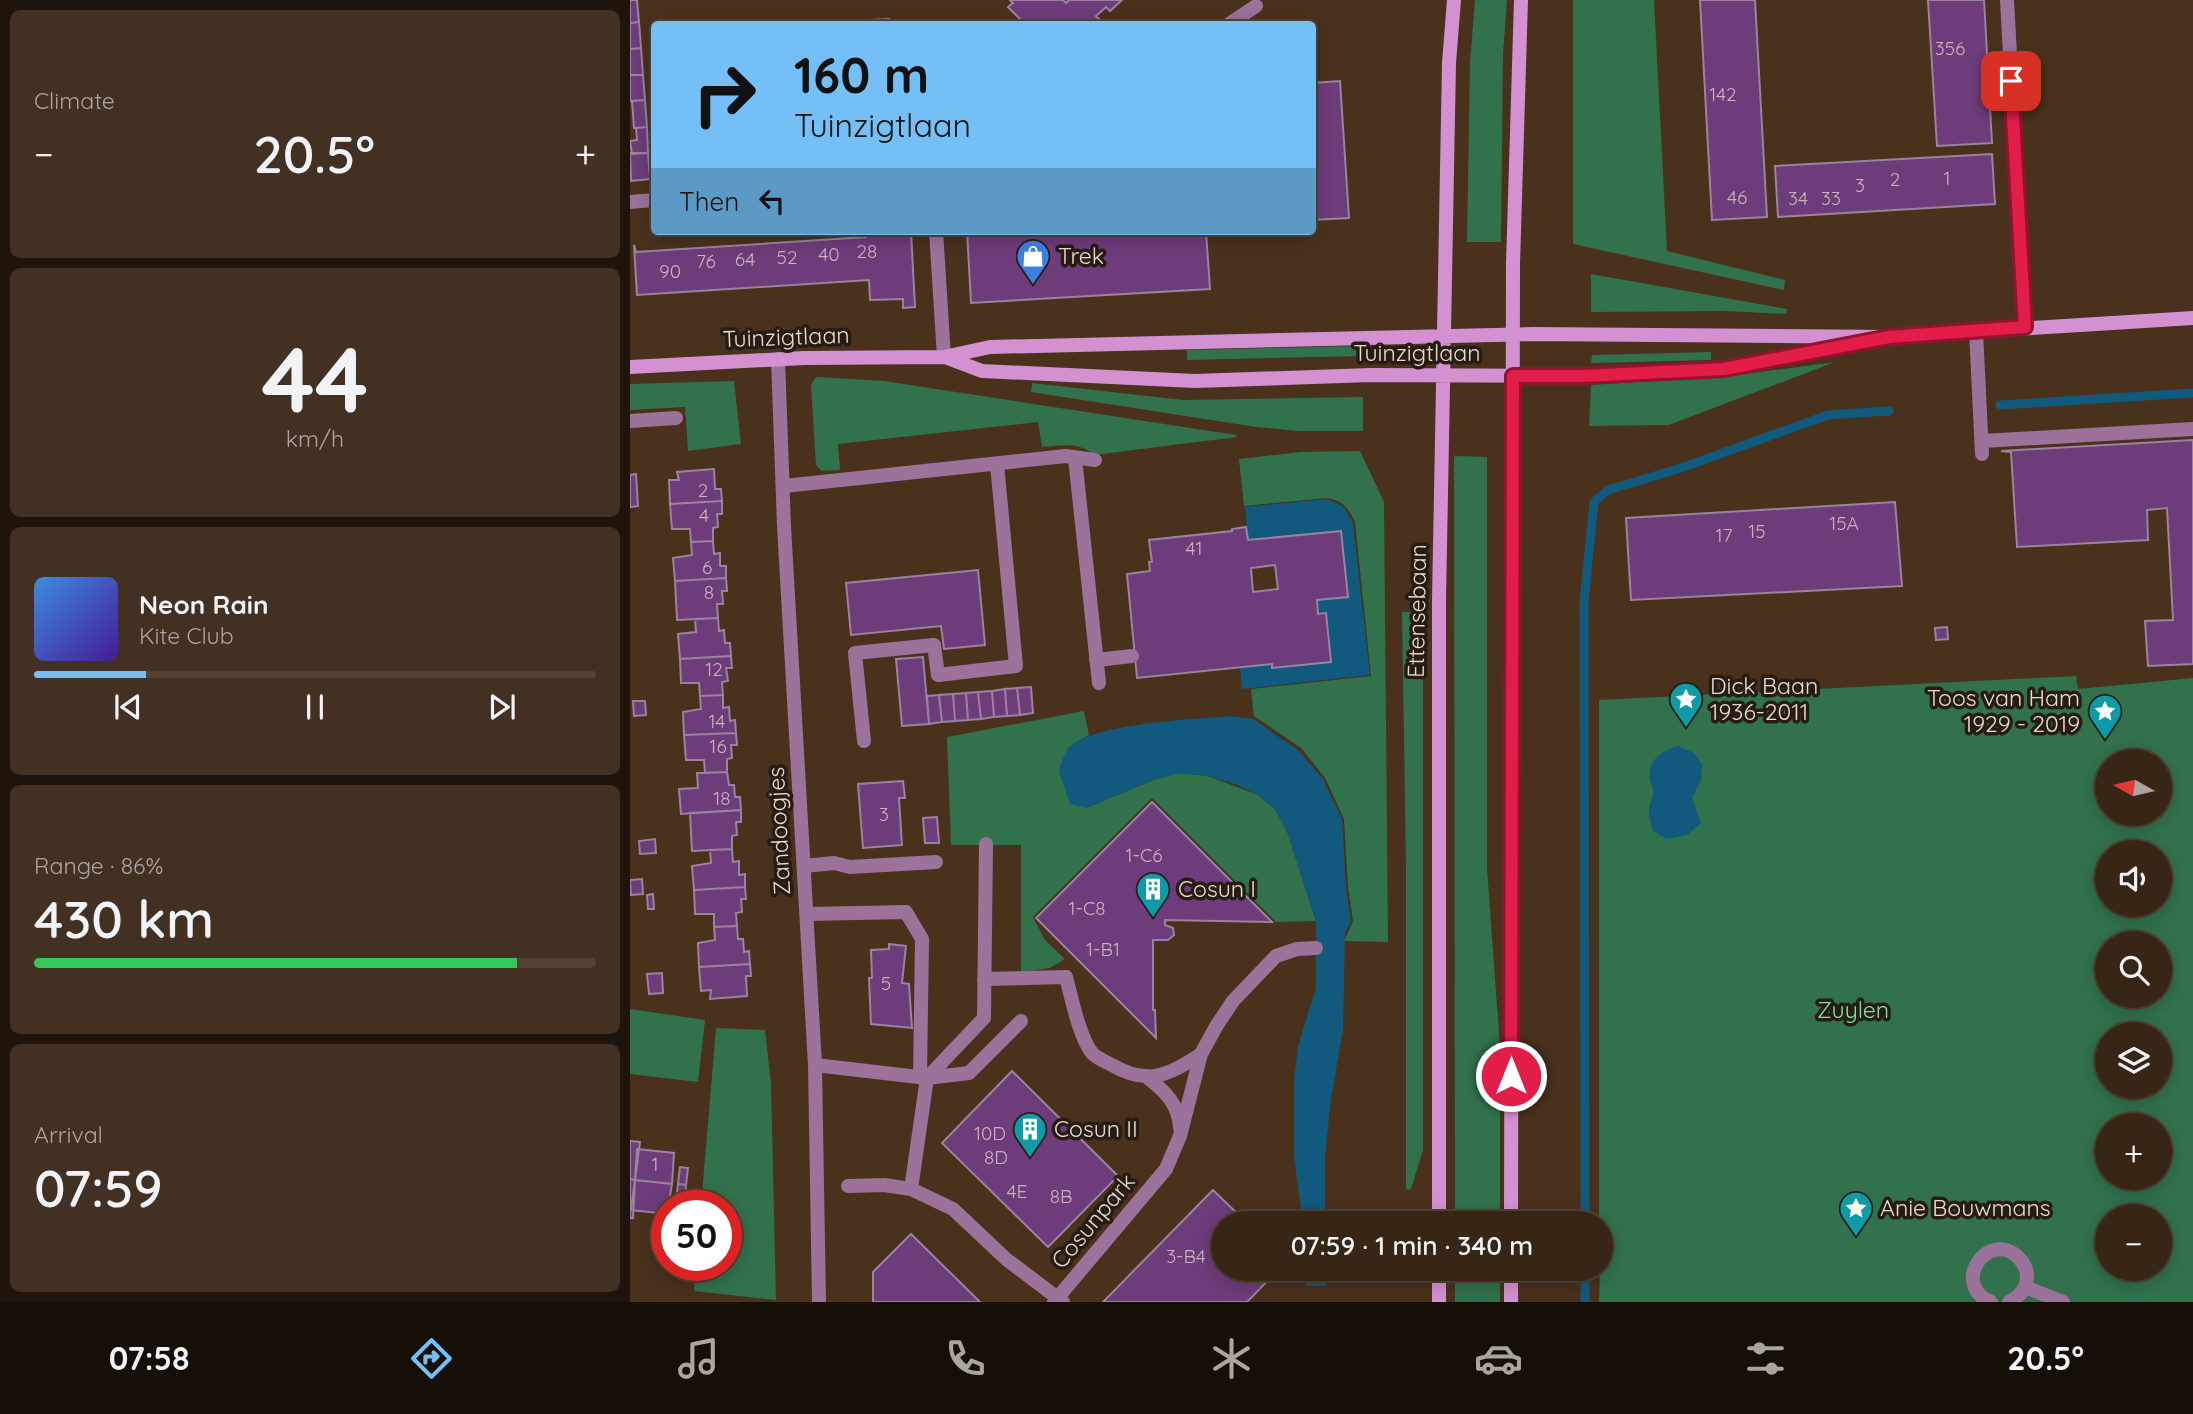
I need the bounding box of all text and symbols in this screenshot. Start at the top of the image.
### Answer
house number: 356 [1935,36,1965,60]
text: 160 m [794,44,929,105]
icon: right [679,49,770,140]
pin [1981,51,2041,111]
icon: arrive [1992,62,2030,100]
house number: 142 [1709,82,1737,106]
text: Climate [34,86,115,115]
text: Tuinzigtlaan [794,105,971,145]
text: 20.5° [253,121,375,186]
text: − [34,130,54,178]
text: + [575,130,596,178]
house number: 1 [1943,166,1951,190]
house number: 2 [1890,167,1900,191]
house number: 3 [1855,173,1865,197]
icon: left [753,182,791,220]
text: Then [679,185,739,218]
house number: 46 [1727,185,1747,209]
house number: 34 [1788,186,1808,210]
house number: 33 [1821,186,1841,210]
shop icon: Trek [1014,237,1052,286]
house number: 28 [857,239,877,263]
place label: Trek [1058,241,1104,270]
house number: 40 [818,242,840,266]
house number: 52 [777,245,797,269]
house number: 64 [735,247,755,271]
house number: 76 [696,249,716,273]
house number: 90 [659,259,681,283]
street label: Tuinzigtlaan [722,320,850,353]
text: 44 [261,321,369,435]
street label: Tuinzigtlaan [1353,338,1481,367]
text: km/h [286,424,344,453]
house number: 2 [698,478,708,502]
house number: 4 [699,503,709,527]
house number: 15A [1829,511,1859,535]
house number: 15 [1748,519,1766,543]
house number: 17 [1716,523,1733,547]
house number: 41 [1186,536,1202,560]
street label: Ettensebaan [1401,544,1432,678]
house number: 6 [702,555,712,579]
house number: 8 [704,580,714,604]
text: Neon Rain [139,588,268,621]
text: Kite Club [139,621,234,650]
house number: 12 [705,657,723,681]
place label: Dick Baan 1936-2011 [1710,671,1818,726]
place icon: Dick Baan 1936-2011 [1667,680,1705,729]
place label: Toos van Ham 1929 - 2019 [1927,683,2080,738]
icon: previous [109,688,147,726]
icon: pause [296,688,334,726]
icon: next [483,688,521,726]
place icon: Toos van Ham 1929 - 2019 [2086,692,2124,741]
house number: 14 [709,709,725,733]
house number: 16 [709,734,727,758]
north arrow [2095,749,2172,826]
map controls [2095,749,2172,1281]
street label: Zandoogjes [761,766,796,896]
house number: 18 [713,786,731,810]
house number: 3 [879,802,889,826]
button: sound [2095,840,2172,917]
house number: 1-C6 [1125,843,1163,867]
text: Range · 86% [34,851,163,880]
building icon: Cosun I [1134,870,1172,919]
place label: Cosun I [1178,874,1256,903]
text: 430 km [34,886,214,951]
house number: 1-C8 [1068,896,1106,920]
button: search [2095,931,2172,1008]
house number: 1-B1 [1086,937,1120,961]
house number: 5 [881,971,891,995]
park label: Zuylen [1817,995,1889,1024]
button: layers [2095,1022,2172,1099]
position arrow [1474,1039,1548,1113]
building icon: Cosun II [1011,1110,1049,1159]
button: + [2095,1113,2172,1190]
place label: Cosun II [1054,1114,1138,1143]
text: Arrival [34,1120,103,1149]
house number: 10D [974,1121,1006,1145]
house number: 8D [984,1145,1008,1169]
house number: 1 [651,1152,659,1176]
text: 07:59 [34,1155,163,1220]
street label: Cosunpark [1045,1167,1141,1274]
house number: 4E [1007,1179,1027,1203]
house number: 8B [1050,1184,1072,1208]
place icon: Anie Bouwmans [1837,1189,1875,1238]
speed limit sign: 50 [651,1190,742,1281]
place label: Anie Bouwmans [1880,1193,2051,1222]
button: − [2095,1204,2172,1281]
text: 07:59 · 1 min · 340 m [1291,1229,1533,1262]
house number: 3-B4 [1166,1244,1206,1268]
icon: directions [407,1334,456,1383]
icon: music [674,1334,723,1383]
icon: phone [941,1334,990,1383]
icon: climate [1207,1334,1256,1383]
icon: car [1474,1334,1523,1383]
icon: filters [1741,1334,1790,1383]
text: 07:58 [109,1338,189,1378]
text: 20.5° [2007,1338,2084,1378]

